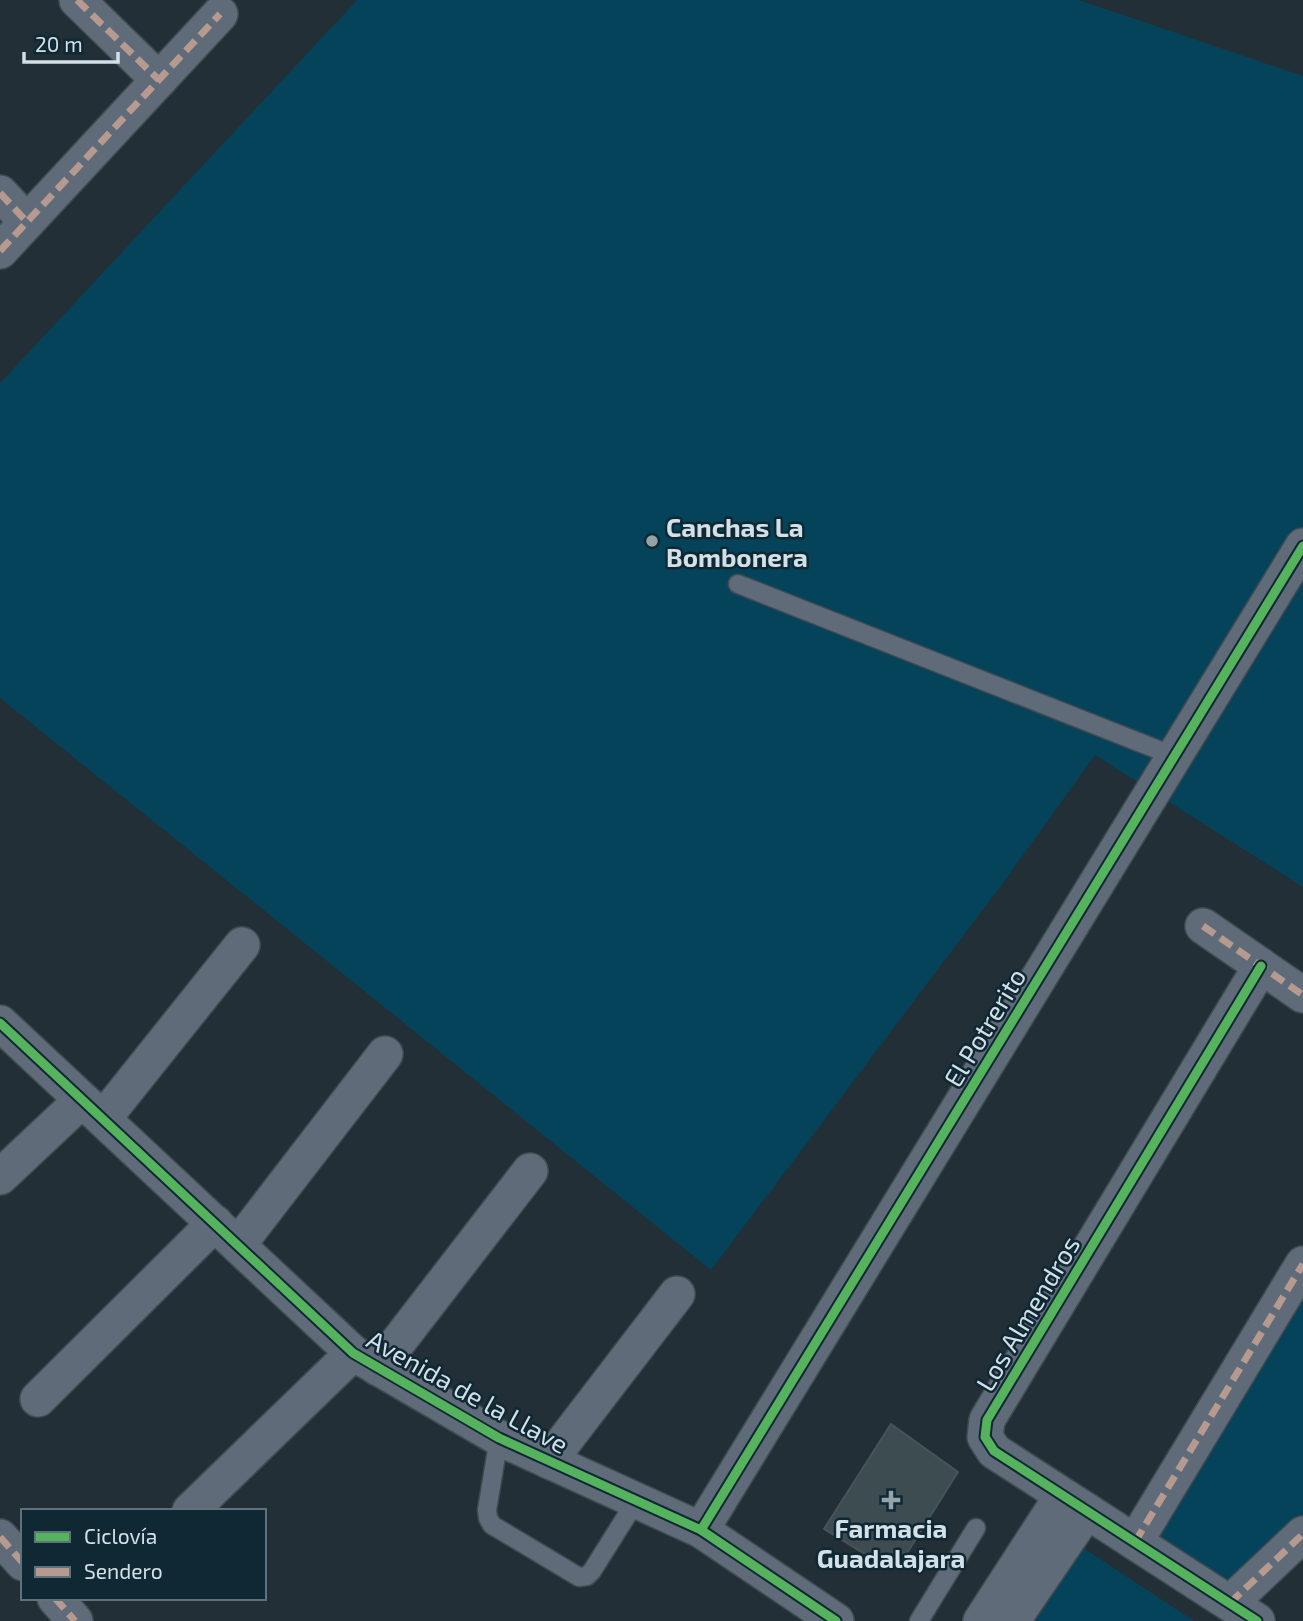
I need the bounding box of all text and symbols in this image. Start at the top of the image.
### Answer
scale bar [24,21,119,65]
text: 20 m [35,31,83,56]
place label: Canchas La Bombonera [666,511,808,572]
marker: Canchas La Bombonera [644,533,660,549]
street label: El Potrerito [936,962,1032,1092]
street label: Los Almendros [969,1230,1085,1396]
street label: Avenida de la Llave [362,1323,574,1459]
marker: Farmacia Guadalajara [883,1492,899,1508]
legend [21,1509,266,1600]
place label: Farmacia Guadalajara [817,1512,965,1573]
text: Ciclovía [84,1523,157,1548]
text: Sendero [84,1558,163,1583]

